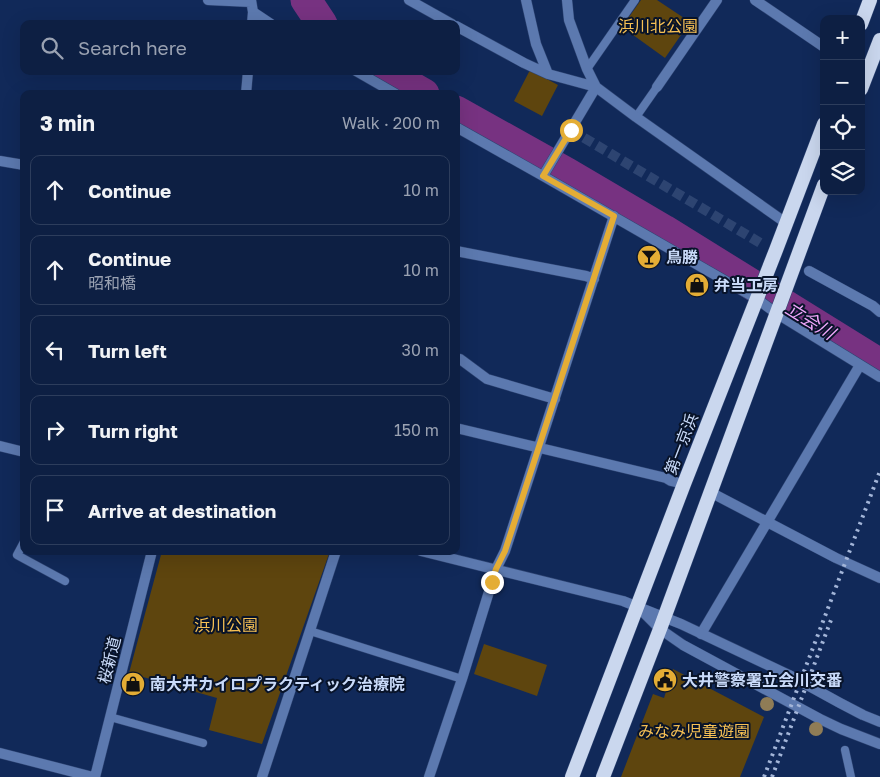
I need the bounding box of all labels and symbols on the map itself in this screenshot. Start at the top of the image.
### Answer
park label: 浜川北公園 [618,16,698,36]
route start [560,119,583,142]
bar icon: 鳥勝 [636,244,662,270]
place label: 鳥勝 [666,247,698,267]
shop icon: 弁当工房 [684,272,710,298]
place label: 弁当工房 [714,275,778,295]
water label: 立会川 [782,297,841,345]
street label: 第一京浜 [660,411,702,477]
route end [481,571,504,594]
park label: 浜川公園 [194,615,258,635]
street label: 桜新道 [93,634,125,686]
public building icon: 大井警察署立会川交番 [652,667,678,693]
place label: 大井警察署立会川交番 [682,670,842,690]
shop icon: 南大井カイロプラクティック治療院 [120,671,146,697]
place label: 南大井カイロプラクティック治療院 [150,674,405,694]
park label: みなみ児童遊園 [638,721,750,741]

